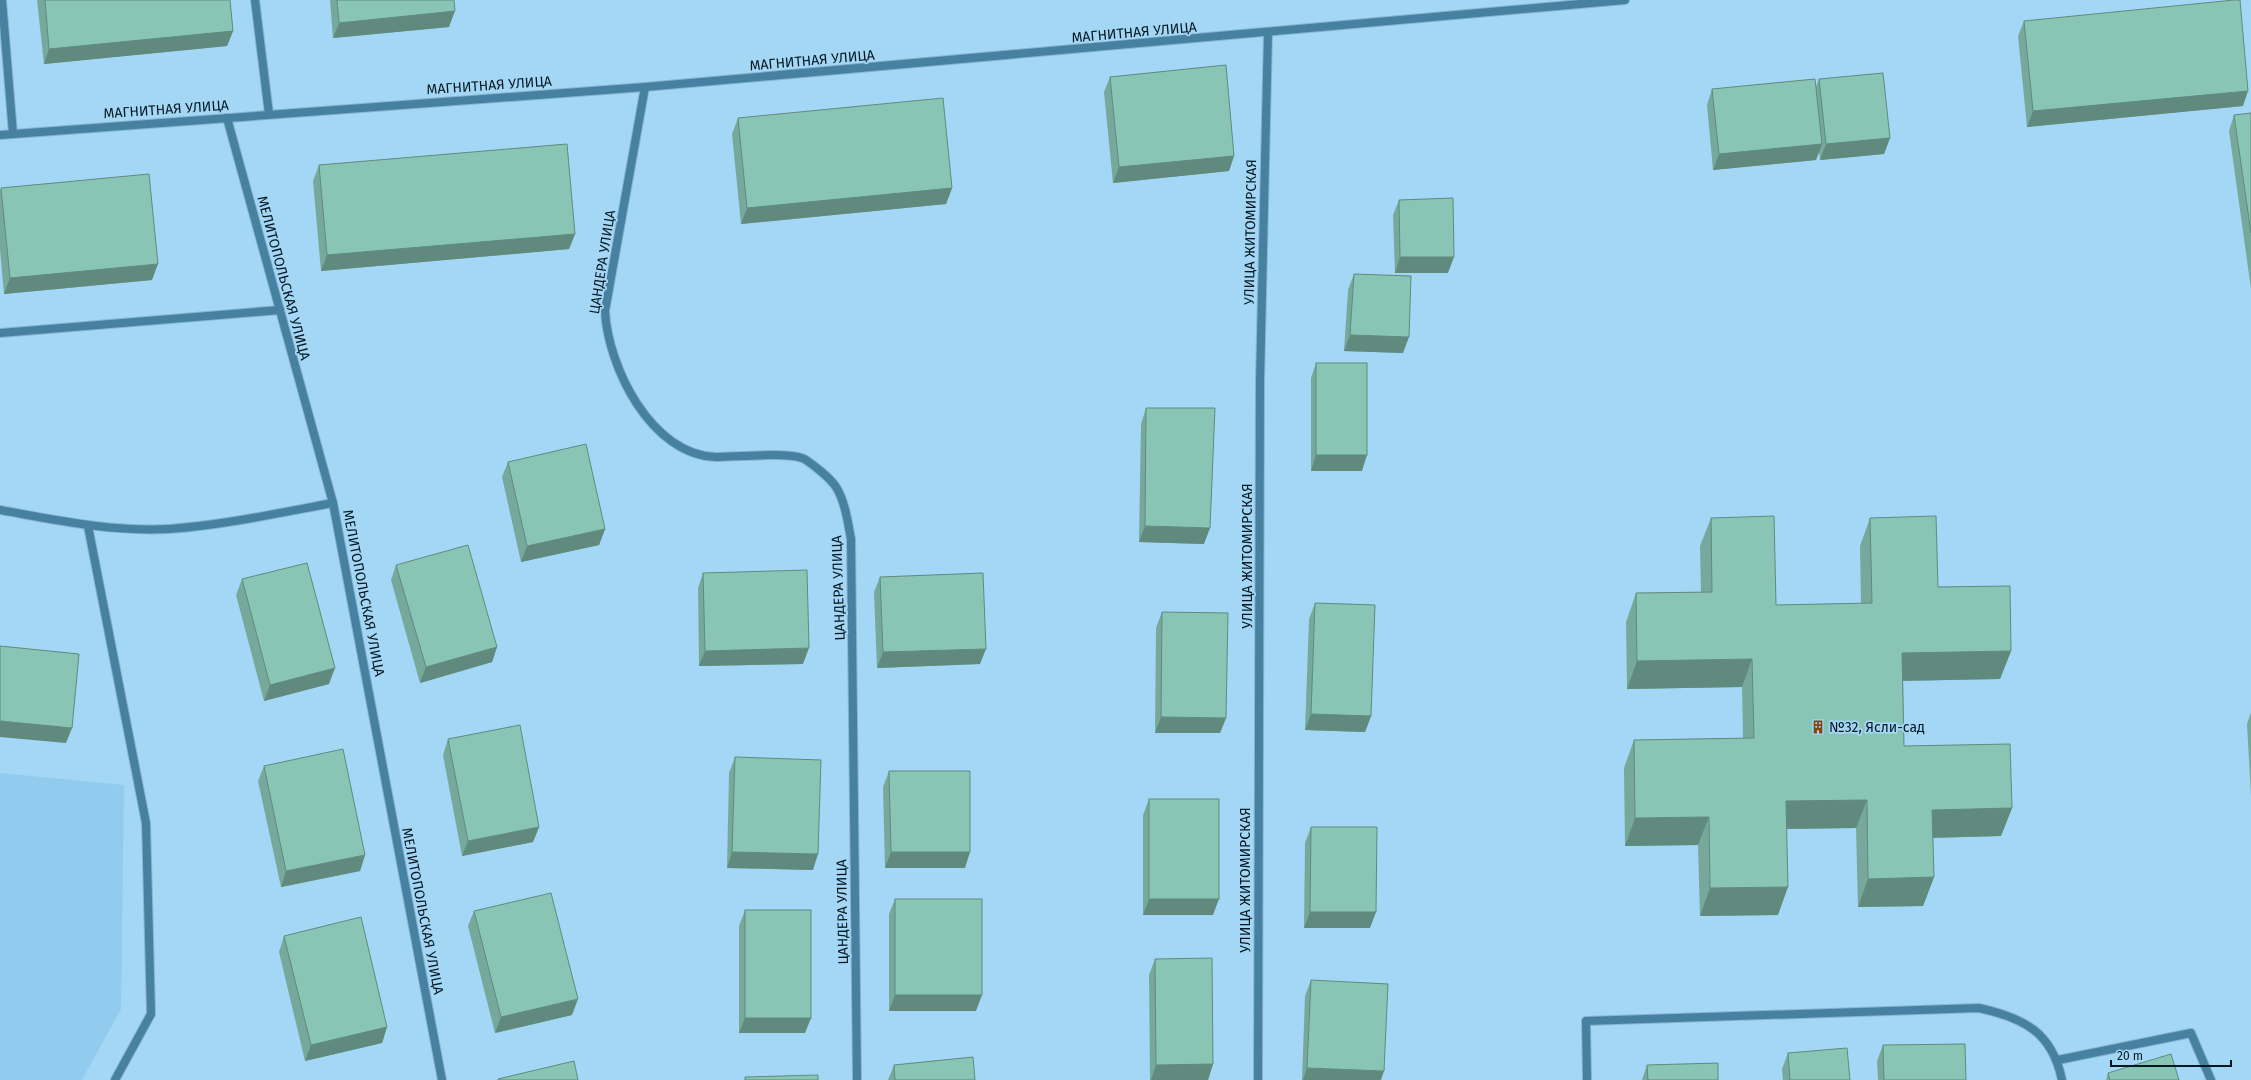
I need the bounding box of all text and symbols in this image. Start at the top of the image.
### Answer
street label: МАГНИТНАЯ УЛИЦА [1071,19,1197,46]
street label: МАГНИТНАЯ УЛИЦА [749,47,875,74]
street label: МАГНИТНАЯ УЛИЦА [426,73,552,98]
street label: МАГНИТНАЯ УЛИЦА [103,97,229,122]
street label: УЛИЦА ЖИТОМИРСКАЯ [1241,159,1260,305]
street label: МЕЛИТОПОЛЬСКАЯ УЛИЦА [253,194,314,362]
street label: ЦАНДЕРА УЛИЦА [586,209,619,315]
street label: УЛИЦА ЖИТОМИРСКАЯ [1239,483,1256,629]
street label: МЕЛИТОПОЛЬСКАЯ УЛИЦА [339,508,388,678]
street label: ЦАНДЕРА УЛИЦА [828,535,849,641]
building icon: №32, Ясли-сад [1810,719,1826,735]
place label: №32, Ясли-сад [1829,719,1925,736]
street label: УЛИЦА ЖИТОМИРСКАЯ [1237,807,1254,953]
street label: МЕЛИТОПОЛЬСКАЯ УЛИЦА [398,826,447,996]
street label: ЦАНДЕРА УЛИЦА [833,859,852,965]
scale bar [2111,1042,2231,1068]
text: 20 m [2117,1049,2143,1063]

